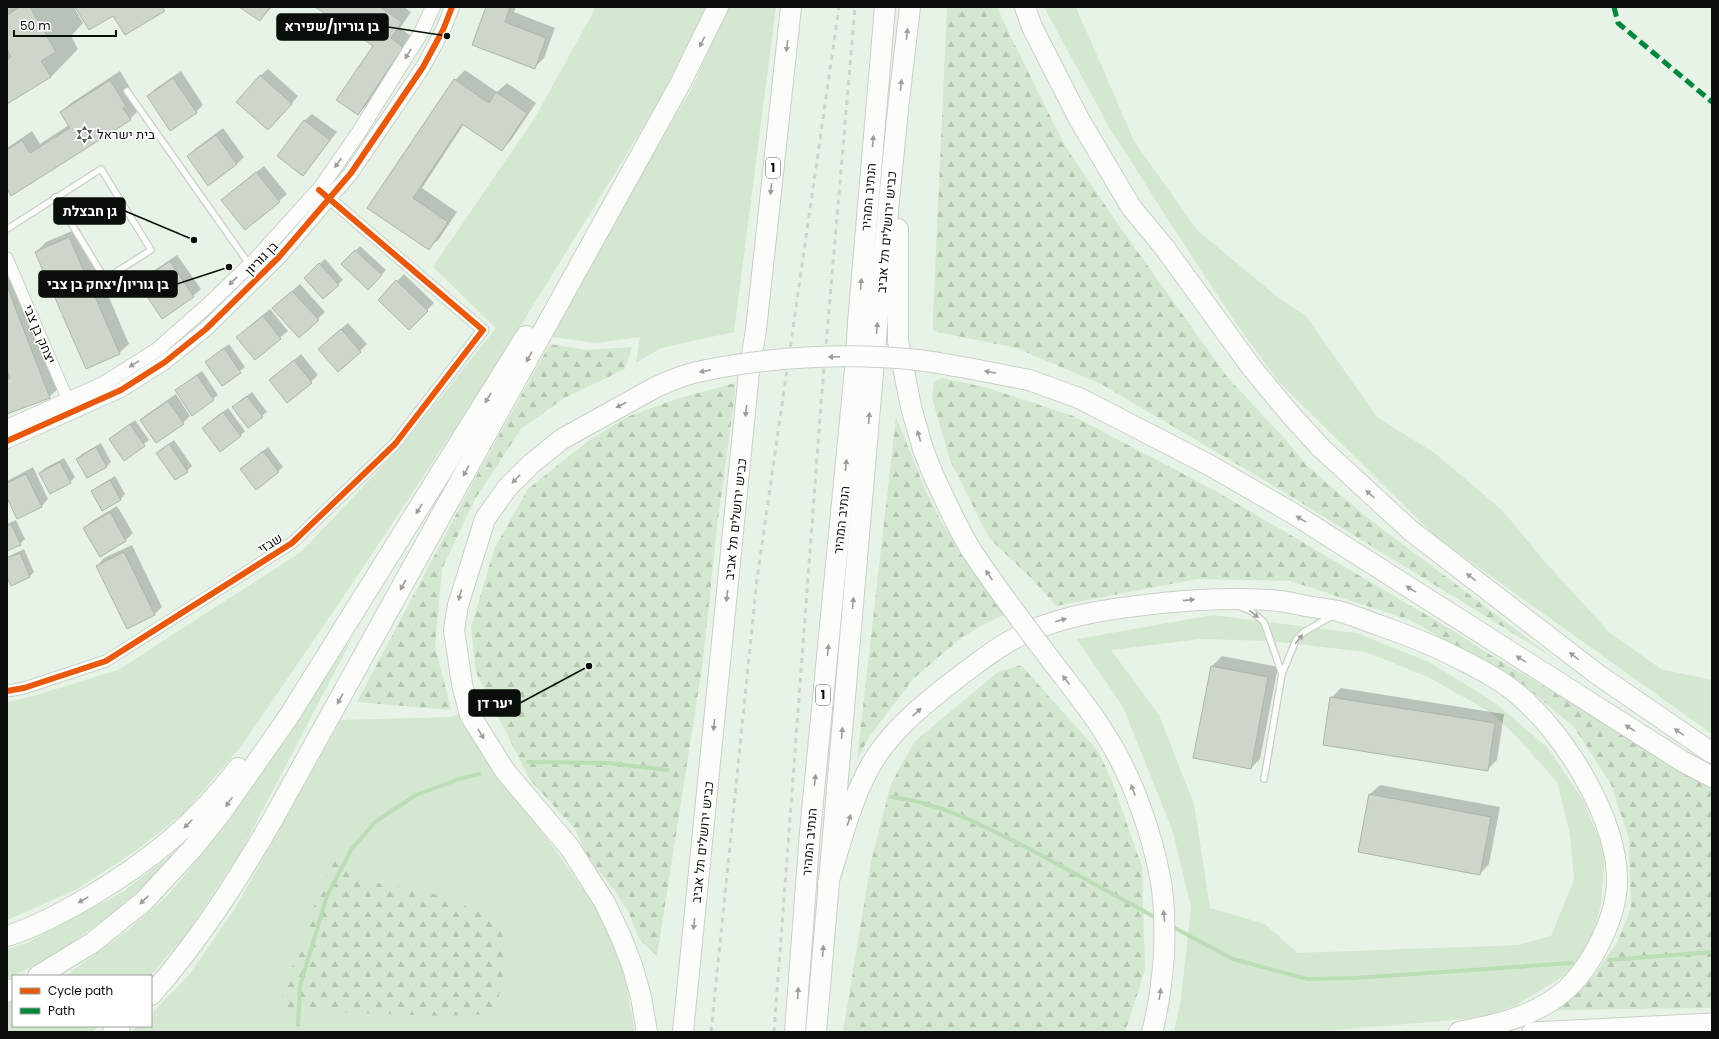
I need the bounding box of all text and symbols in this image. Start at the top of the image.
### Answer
scale bar [14,12,116,38]
callout: בן גוריון/שפירא [277,14,388,40]
text: בן גוריון/שפירא [285,16,380,36]
text: 50 m [20,17,51,34]
one-way arrow [904,28,910,40]
one-way arrow [699,37,705,48]
one-way arrow [783,40,790,52]
one-way arrow [404,49,412,59]
one-way arrow [898,79,904,92]
synagogue icon: בית ישראל [74,124,94,144]
place label: בית ישראל [97,125,155,144]
one-way arrow [870,135,877,147]
one-way arrow [334,158,342,168]
road number: 1 [766,158,780,178]
street label: הנתיב המהיר [856,162,881,232]
street label: כביש ירושלים תל אביב [872,170,901,294]
one-way arrow [768,183,774,195]
callout: גן חבצלת [54,198,125,224]
text: גן חבצלת [63,201,117,221]
street label: בן גוריון [240,237,282,280]
callout: בן גוריון/יצחק בן צבי [39,271,177,297]
text: בן גוריון/יצחק בן צבי [47,274,169,294]
one-way arrow [228,276,238,286]
one-way arrow [858,278,864,290]
street label: יצחק בן צבי [19,302,60,367]
one-way arrow [874,322,880,334]
one-way arrow [525,351,532,363]
one-way arrow [828,353,840,360]
one-way arrow [128,361,140,368]
one-way arrow [698,368,711,374]
one-way arrow [984,369,997,375]
one-way arrow [484,392,491,404]
one-way arrow [616,402,627,408]
one-way arrow [742,405,749,417]
one-way arrow [866,412,873,424]
one-way arrow [916,430,922,442]
street label: כביש ירושלים תל אביב [720,457,751,581]
one-way arrow [843,459,849,471]
one-way arrow [463,465,469,477]
one-way arrow [511,474,521,484]
street label: הנתיב המהיר [828,485,855,555]
one-way arrow [1365,490,1375,499]
one-way arrow [416,503,423,515]
one-way arrow [1296,515,1306,523]
street label: שבזי [254,529,286,558]
one-way arrow [985,570,993,580]
one-way arrow [1465,572,1476,581]
one-way arrow [400,579,407,591]
one-way arrow [1406,585,1416,593]
one-way arrow [457,589,463,601]
one-way arrow [724,590,730,602]
one-way arrow [850,597,857,609]
one-way arrow [1183,597,1195,603]
one-way arrow [1248,610,1259,618]
one-way arrow [1055,617,1067,623]
one-way arrow [1294,634,1303,644]
one-way arrow [825,644,831,656]
one-way arrow [1568,652,1579,660]
one-way arrow [1515,655,1527,662]
one-way arrow [1062,674,1070,685]
road number: 1 [816,685,830,705]
callout: יער דן [469,690,520,716]
one-way arrow [337,693,344,705]
text: יער דן [477,693,513,713]
one-way arrow [912,707,922,716]
one-way arrow [711,719,717,731]
one-way arrow [1625,725,1636,732]
one-way arrow [838,727,845,739]
one-way arrow [477,728,484,740]
one-way arrow [1674,728,1685,736]
one-way arrow [812,774,818,786]
street label: כביש ירושלים תל אביב [687,780,718,904]
one-way arrow [1129,784,1135,796]
one-way arrow [225,797,233,807]
street label: הנתיב המהיר [797,807,822,877]
one-way arrow [846,813,852,825]
one-way arrow [183,820,193,829]
one-way arrow [139,895,149,905]
one-way arrow [77,897,89,904]
one-way arrow [1161,910,1167,922]
one-way arrow [691,918,697,930]
one-way arrow [819,945,826,957]
legend [12,975,152,1027]
text: Cycle path [48,982,113,999]
one-way arrow [794,987,801,999]
one-way arrow [1157,988,1163,1000]
text: Path [48,1002,75,1019]

